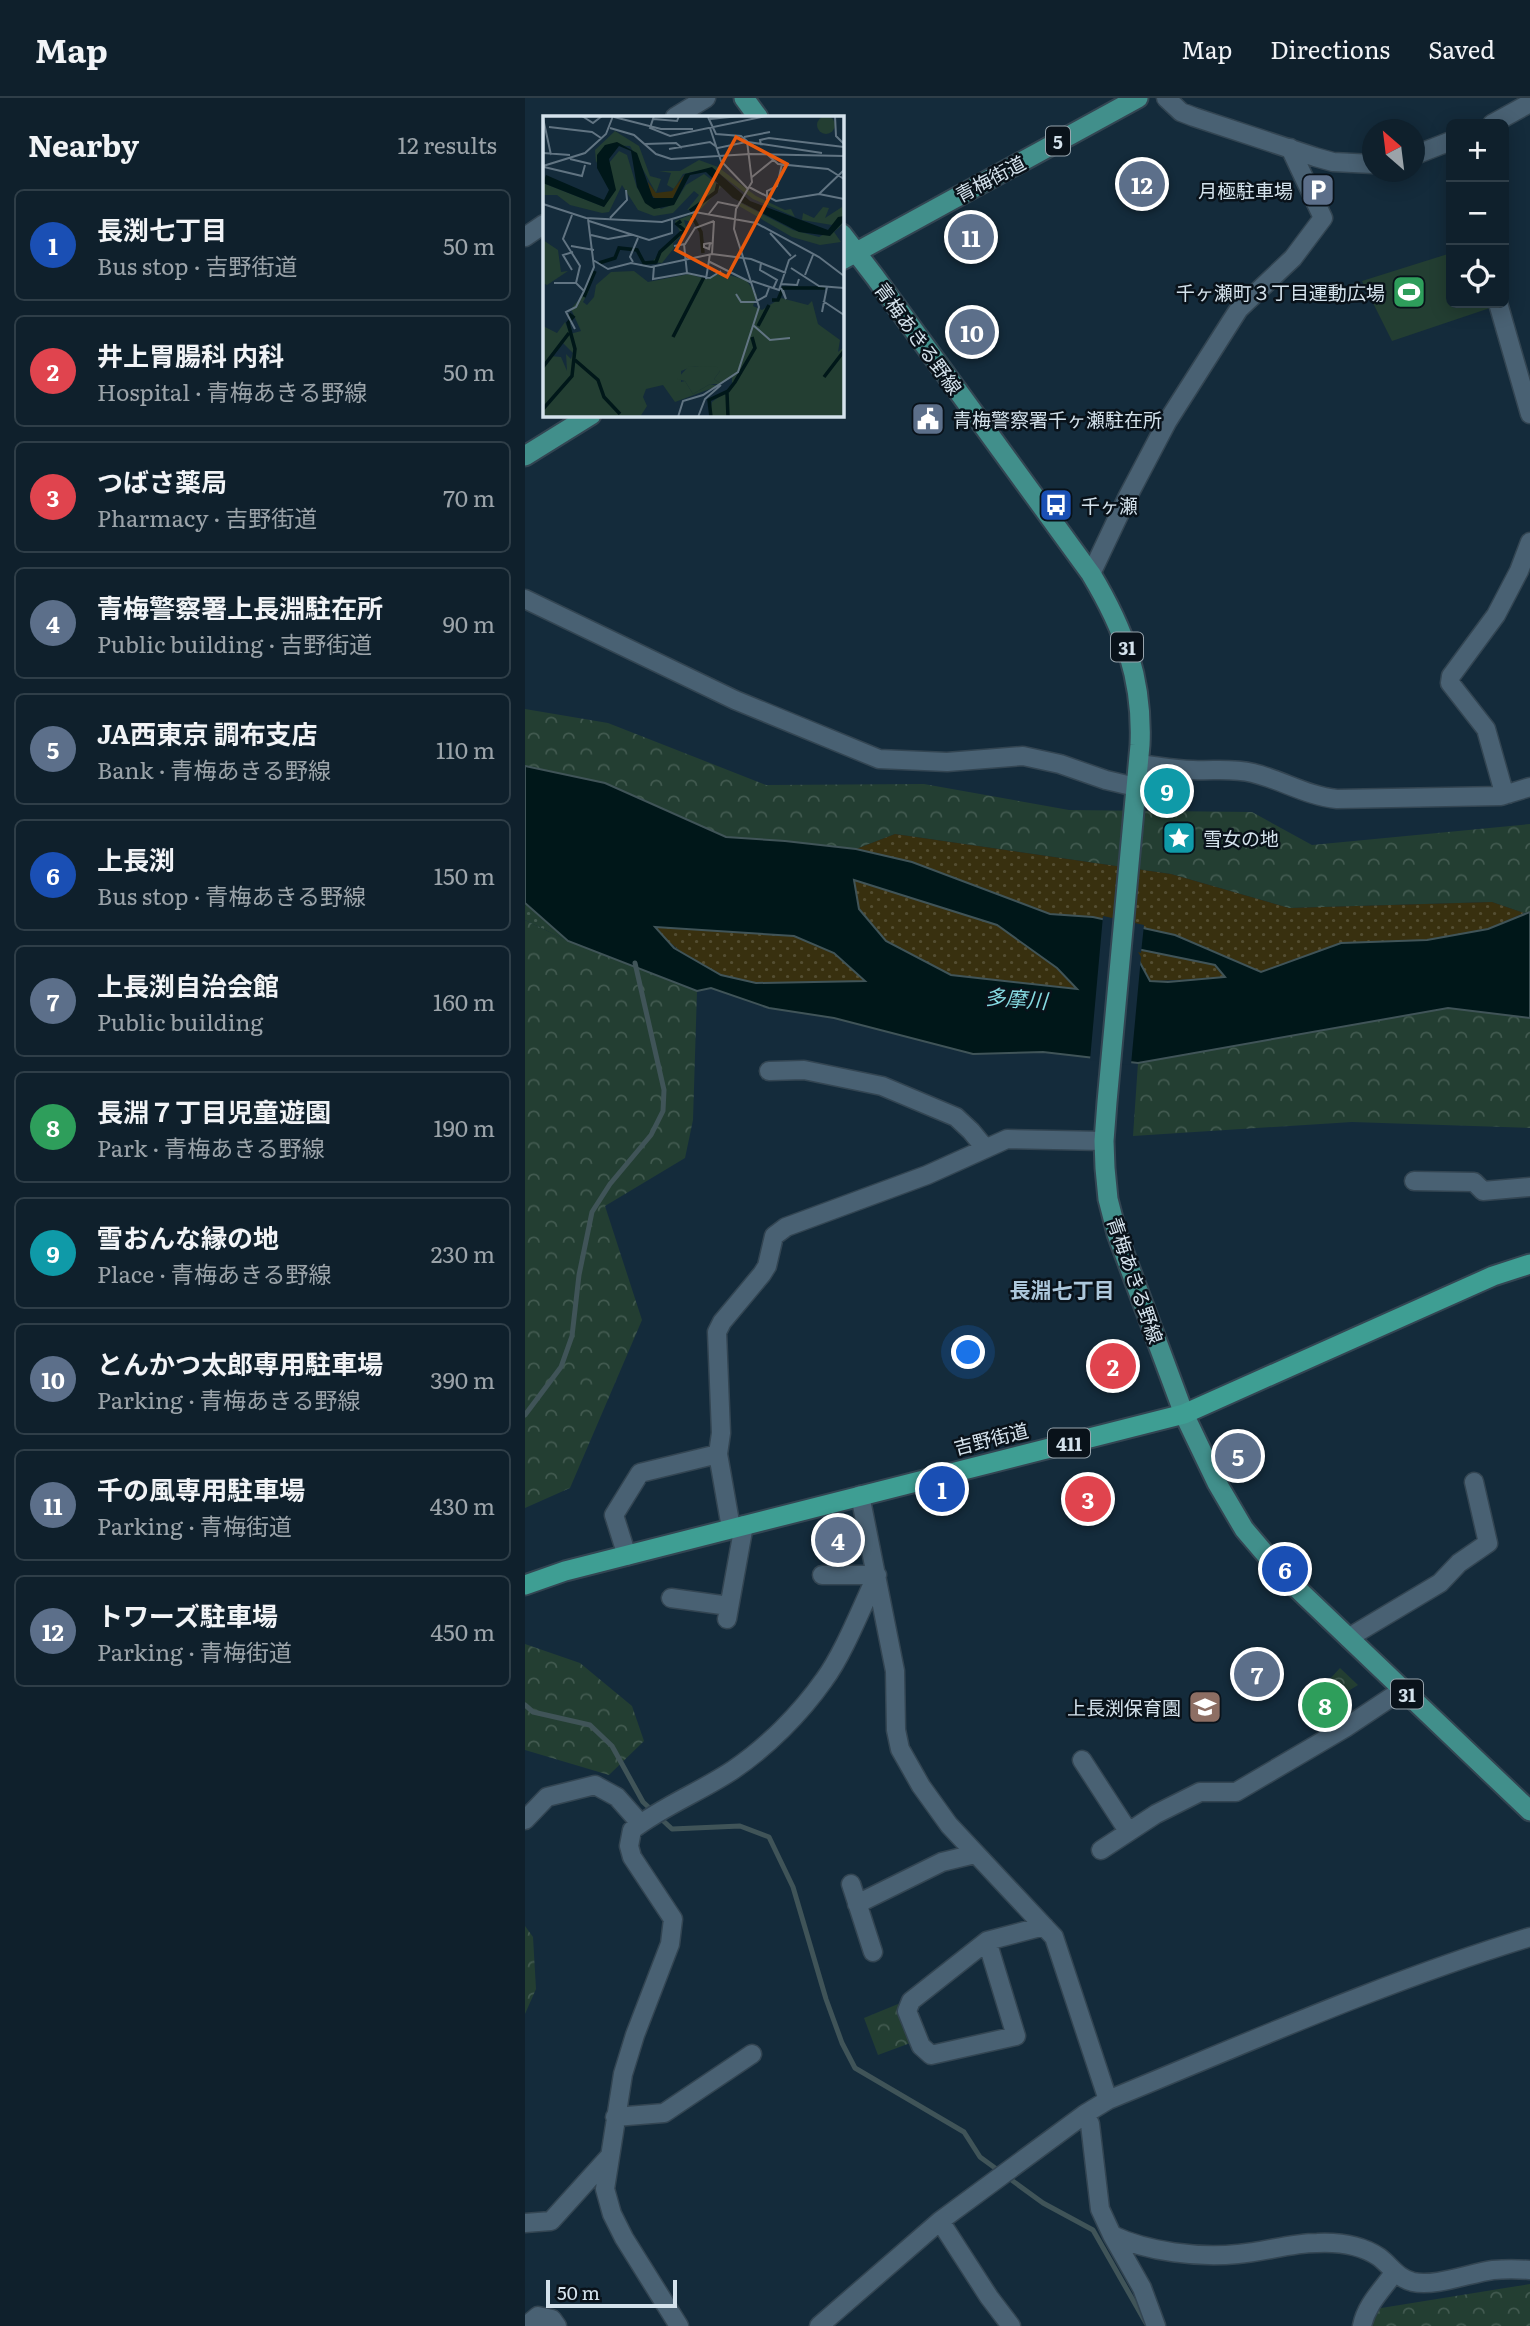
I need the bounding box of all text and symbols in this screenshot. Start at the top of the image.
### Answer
text: Map [35,24,108,73]
text: Map [1181,31,1232,66]
text: Directions [1270,31,1390,66]
text: Saved [1428,31,1495,66]
inset map [543,116,843,416]
north arrow [1362,119,1425,182]
map controls [1446,119,1509,308]
button: + [1446,119,1509,182]
text: Nearby [28,122,139,166]
road number: 5 [1046,126,1070,156]
text: 12 results [398,127,497,161]
street label: 青梅街道 [950,148,1030,208]
pin: 12 [1119,158,1165,210]
parking icon: 月極駐車場 [1299,171,1337,209]
place label: 月極駐車場 [1198,176,1293,204]
button: − [1446,182,1509,245]
text: 長渕七丁目 [97,209,227,248]
pin: 11 [948,211,994,263]
text: 1 [48,228,58,262]
text: 50 m [443,228,495,262]
button: locate [1446,245,1509,308]
text: Bus stop · 吉野街道 [97,248,297,282]
sports icon: 千ヶ瀬町３丁目運動広場 [1390,273,1428,311]
street label: 青梅あきる野線 [869,276,969,400]
place label: 千ヶ瀬町３丁目運動広場 [1176,278,1385,306]
pin: 10 [949,306,995,358]
text: 井上胃腸科 内科 [97,335,284,374]
text: 2 [47,354,59,388]
text: 50 m [443,354,495,388]
text: Hospital · 青梅あきる野線 [97,374,367,408]
public building icon: 青梅警察署千ヶ瀬駐在所 [909,400,947,438]
place label: 青梅警察署千ヶ瀬駐在所 [953,405,1162,433]
text: つばさ薬局 [97,461,227,500]
text: 3 [47,480,59,514]
text: 70 m [443,480,495,514]
bus stop icon: 千ヶ瀬 [1037,486,1075,524]
place label: 千ヶ瀬 [1081,491,1138,519]
text: Pharmacy · 吉野街道 [97,500,317,534]
text: 青梅警察署上長淵駐在所 [97,587,383,626]
text: 4 [46,606,60,640]
text: 90 m [443,606,495,640]
text: Public building · 吉野街道 [97,626,372,660]
road number: 31 [1111,632,1143,662]
text: JA西東京 調布支店 [97,713,317,752]
text: 5 [47,732,59,766]
text: 110 m [436,732,495,766]
text: Bank · 青梅あきる野線 [97,752,331,786]
pin: 9 [1144,765,1190,817]
place icon: 雪女の地 [1160,819,1198,857]
place label: 雪女の地 [1203,824,1279,852]
text: 上長渕 [97,839,175,878]
text: 6 [46,858,60,892]
text: 150 m [434,858,495,892]
text: Bus stop · 青梅あきる野線 [97,878,366,912]
text: 上長渕自治会館 [97,965,279,1004]
water label: 多摩川 [983,979,1050,1015]
text: 7 [47,984,59,1018]
text: 160 m [433,984,495,1018]
text: Public building [97,1004,263,1038]
text: 長淵７丁目児童遊園 [97,1091,331,1130]
text: 8 [46,1110,60,1144]
text: 190 m [433,1110,495,1144]
text: Park · 青梅あきる野線 [97,1130,325,1164]
street label: 青梅あきる野線 [1101,1213,1171,1347]
text: 雪おんな縁の地 [97,1217,279,1256]
text: 9 [46,1236,60,1270]
text: 230 m [431,1236,495,1270]
text: Place · 青梅あきる野線 [97,1256,332,1290]
district label: 長淵七丁目 [1010,1273,1115,1304]
your location [951,1335,985,1369]
pin: 2 [1090,1340,1136,1392]
text: とんかつ太郎専用駐車場 [97,1343,383,1382]
text: 10 [41,1362,65,1396]
text: 390 m [430,1362,495,1396]
text: Parking · 青梅あきる野線 [97,1382,361,1416]
street label: 吉野街道 [951,1415,1031,1461]
road number: 411 [1048,1428,1090,1458]
pin: 5 [1215,1430,1261,1482]
pin: 1 [919,1463,965,1515]
text: 千の風専用駐車場 [97,1469,305,1508]
pin: 3 [1065,1473,1111,1525]
text: 11 [43,1488,63,1522]
text: 430 m [430,1488,495,1522]
text: Parking · 青梅街道 [97,1508,292,1542]
pin: 4 [815,1514,861,1566]
pin: 6 [1262,1543,1308,1595]
text: トワーズ駐車場 [97,1595,278,1634]
text: 12 [42,1614,64,1648]
text: 450 m [430,1614,495,1648]
text: Parking · 青梅街道 [97,1634,292,1668]
pin: 7 [1234,1648,1280,1700]
pin: 8 [1302,1679,1348,1731]
road number: 31 [1391,1680,1423,1708]
school or university icon: 上長渕保育園 [1186,1688,1224,1726]
place label: 上長渕保育園 [1067,1693,1181,1721]
scale bar [546,2277,677,2309]
text: 50 m [557,2278,600,2306]

